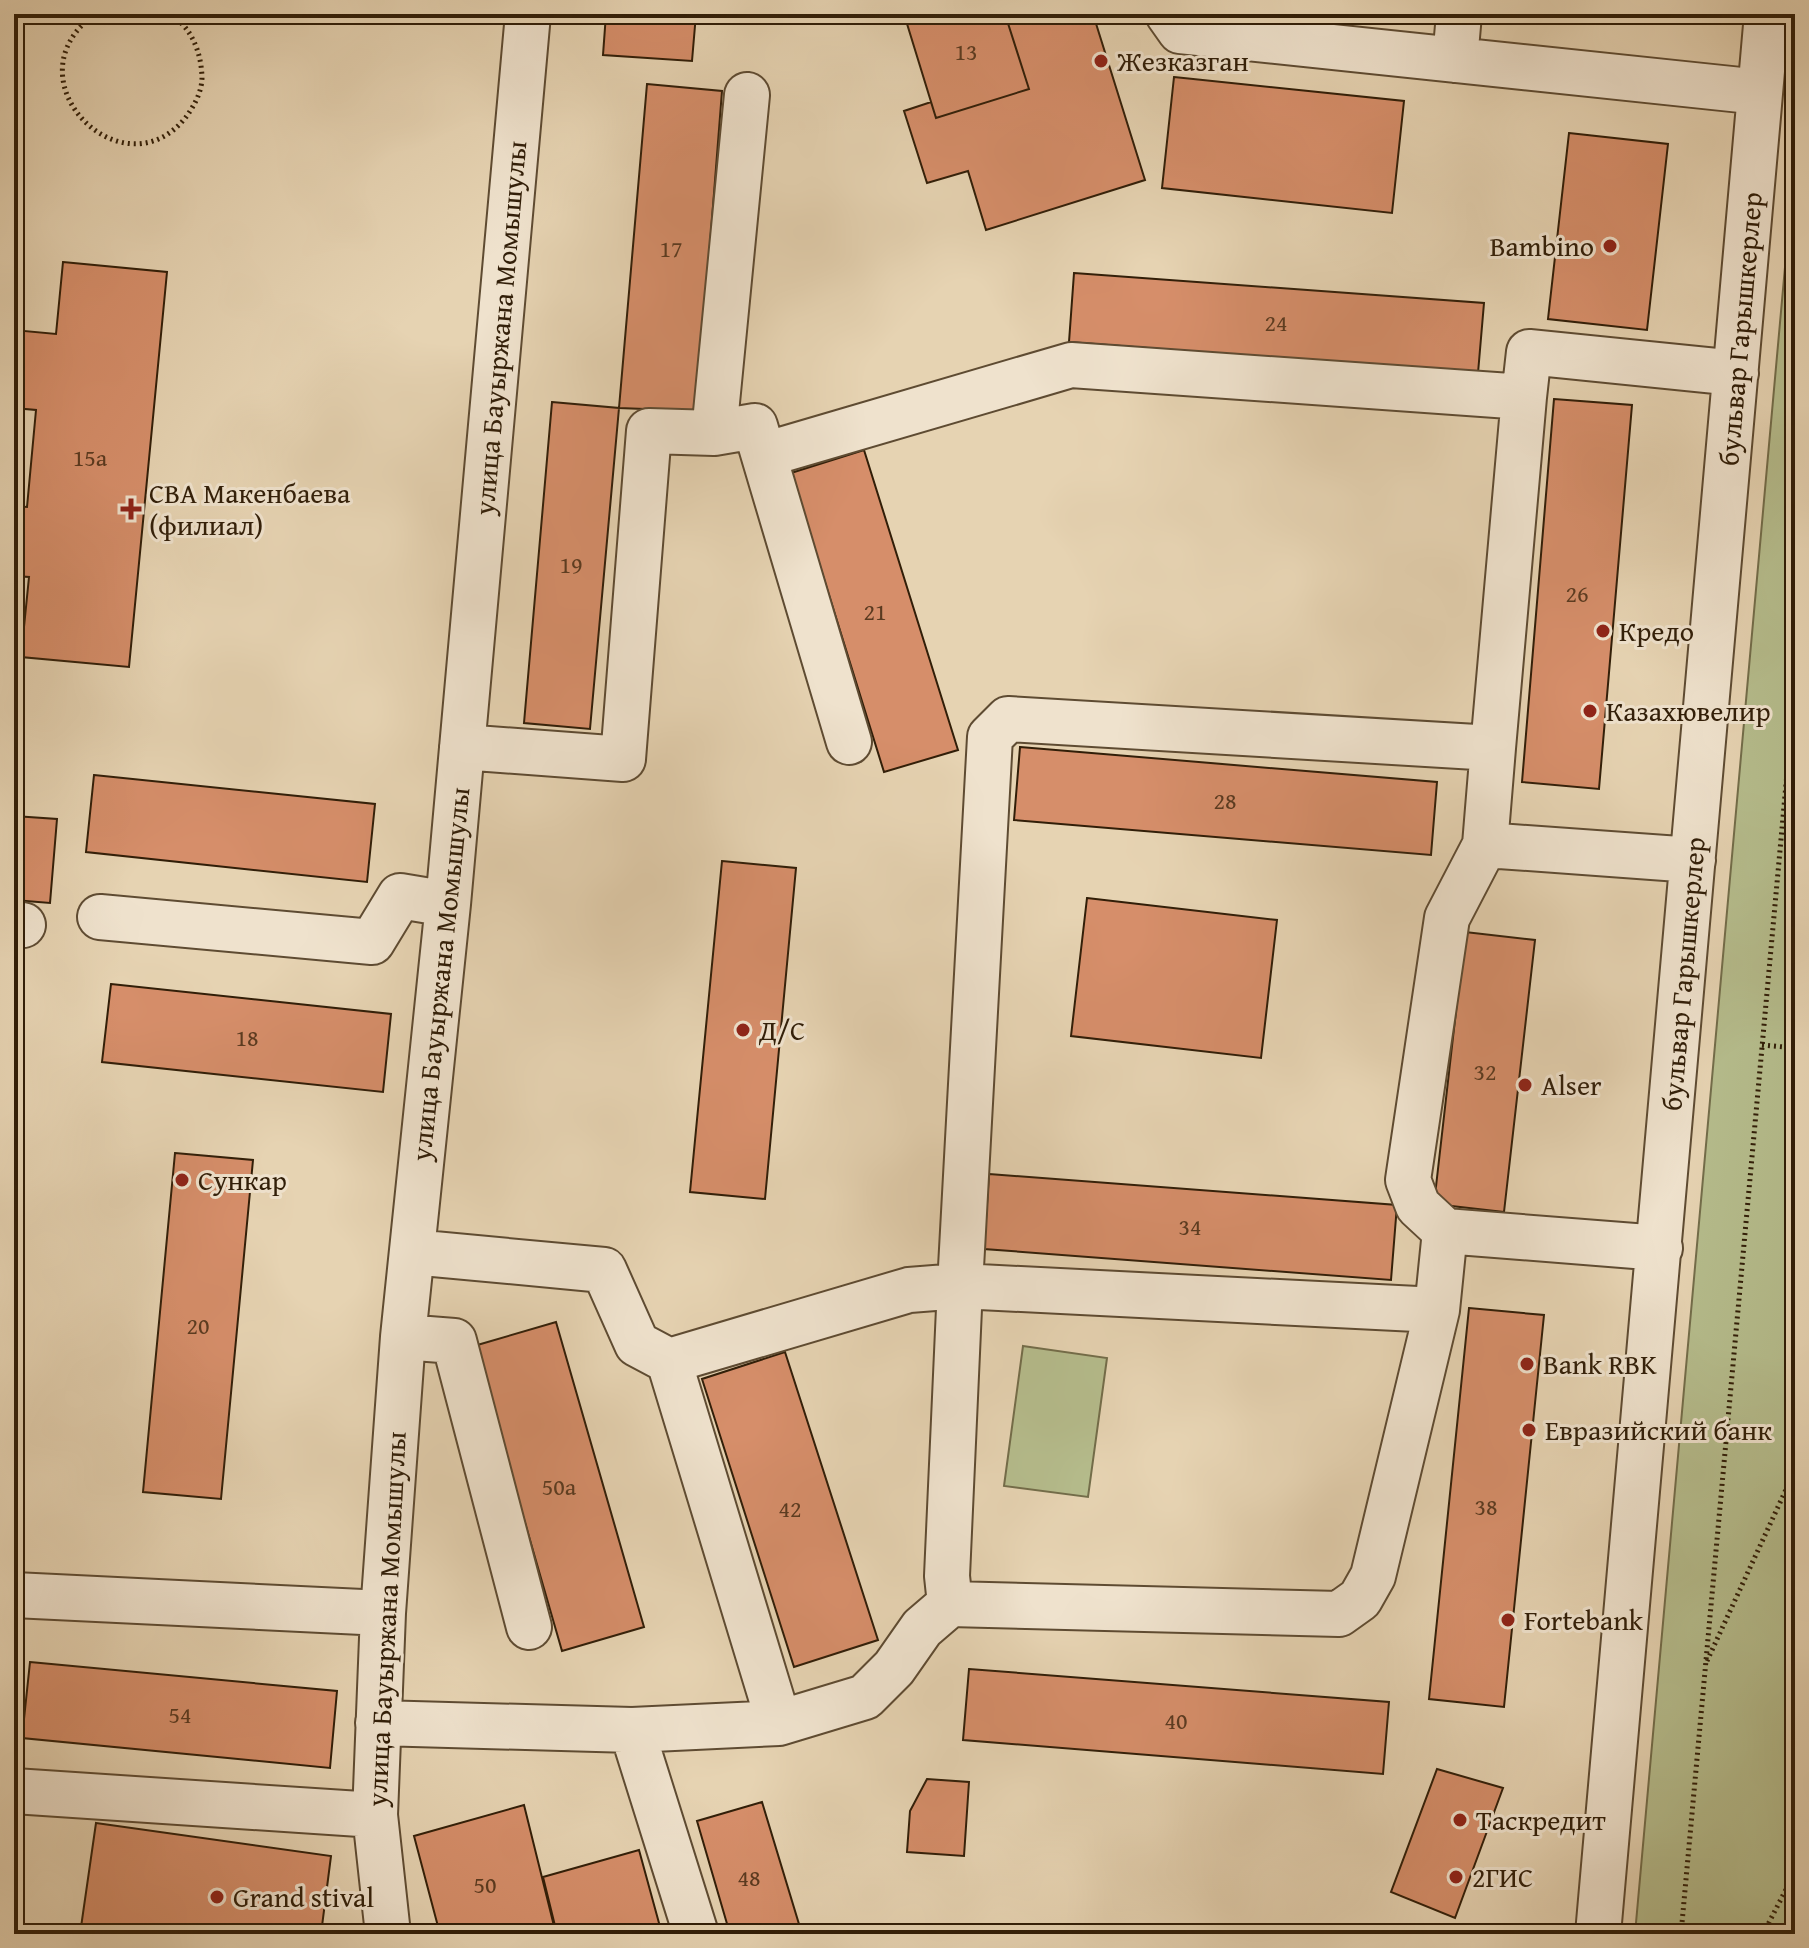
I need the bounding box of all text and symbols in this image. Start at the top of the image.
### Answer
house number: 13 [954,34,978,69]
place label: Жезказган [1116,40,1249,81]
marker: Жезказган [1092,52,1110,70]
street label: улица Бауыржана Момышулы [463,139,536,518]
street label: бульвар Гарышкерлер [1707,190,1772,468]
place label: Bambino [1490,225,1594,266]
house number: 17 [659,231,683,266]
marker: Bambino [1601,237,1619,255]
house number: 24 [1264,305,1288,340]
house number: 15а [73,440,108,475]
place label: СВА Макенбаева (филиал) [149,472,351,545]
marker: СВА Макенбаева (филиал) [120,498,142,520]
house number: 19 [559,547,583,582]
house number: 26 [1565,576,1589,611]
house number: 21 [863,594,887,629]
place label: Кредо [1619,610,1694,651]
marker: Кредо [1594,622,1612,640]
place label: Казахювелир [1606,690,1771,731]
marker: Казахювелир [1581,702,1599,720]
house number: 28 [1213,783,1237,818]
street label: улица Бауыржана Момышулы [399,785,480,1164]
street label: бульвар Гарышкерлер [1650,835,1715,1113]
place label: Д/С [758,1009,805,1050]
house number: 18 [235,1020,259,1055]
marker: Д/С [734,1021,752,1039]
house number: 32 [1473,1054,1497,1089]
place label: Alser [1541,1064,1602,1105]
marker: Alser [1516,1076,1534,1094]
place label: Сункар [198,1159,287,1200]
marker: Сункар [173,1171,191,1189]
house number: 34 [1178,1209,1202,1244]
house number: 20 [186,1308,210,1343]
place label: Bank RBK [1543,1343,1657,1384]
marker: Bank RBK [1518,1355,1536,1373]
place label: Евразийский банк [1545,1409,1772,1450]
marker: Евразийский банк [1520,1421,1538,1439]
street label: улица Бауыржана Момышулы [355,1430,416,1809]
house number: 50а [542,1469,577,1504]
house number: 38 [1474,1489,1498,1524]
house number: 42 [778,1491,802,1526]
place label: Fortebank [1524,1599,1644,1640]
marker: Fortebank [1499,1611,1517,1629]
house number: 54 [168,1697,192,1732]
house number: 40 [1164,1703,1188,1738]
place label: Таскредит [1476,1799,1606,1840]
marker: Таскредит [1451,1811,1469,1829]
place label: 2ГИС [1472,1856,1533,1897]
house number: 48 [737,1860,761,1895]
house number: 50 [473,1867,497,1902]
marker: 2ГИС [1447,1868,1465,1886]
place label: Grand stival [233,1876,374,1917]
marker: Grand stival [208,1888,226,1906]

